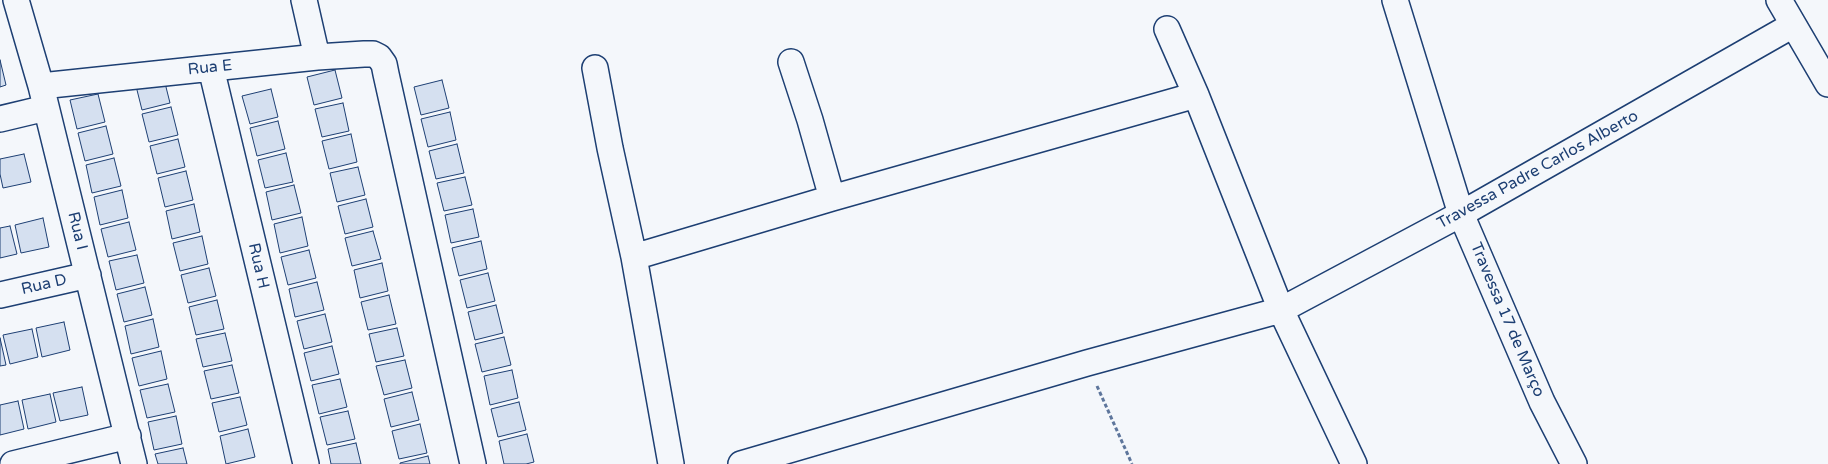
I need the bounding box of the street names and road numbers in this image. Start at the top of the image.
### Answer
street label: Rua E [187,56,233,80]
street label: Travessa Padre Carlos Alberto [1434,107,1642,233]
street label: Rua I [63,210,91,252]
street label: Travessa 17 de Março [1466,240,1548,400]
street label: Rua H [243,241,273,291]
street label: Rua D [19,270,69,300]

